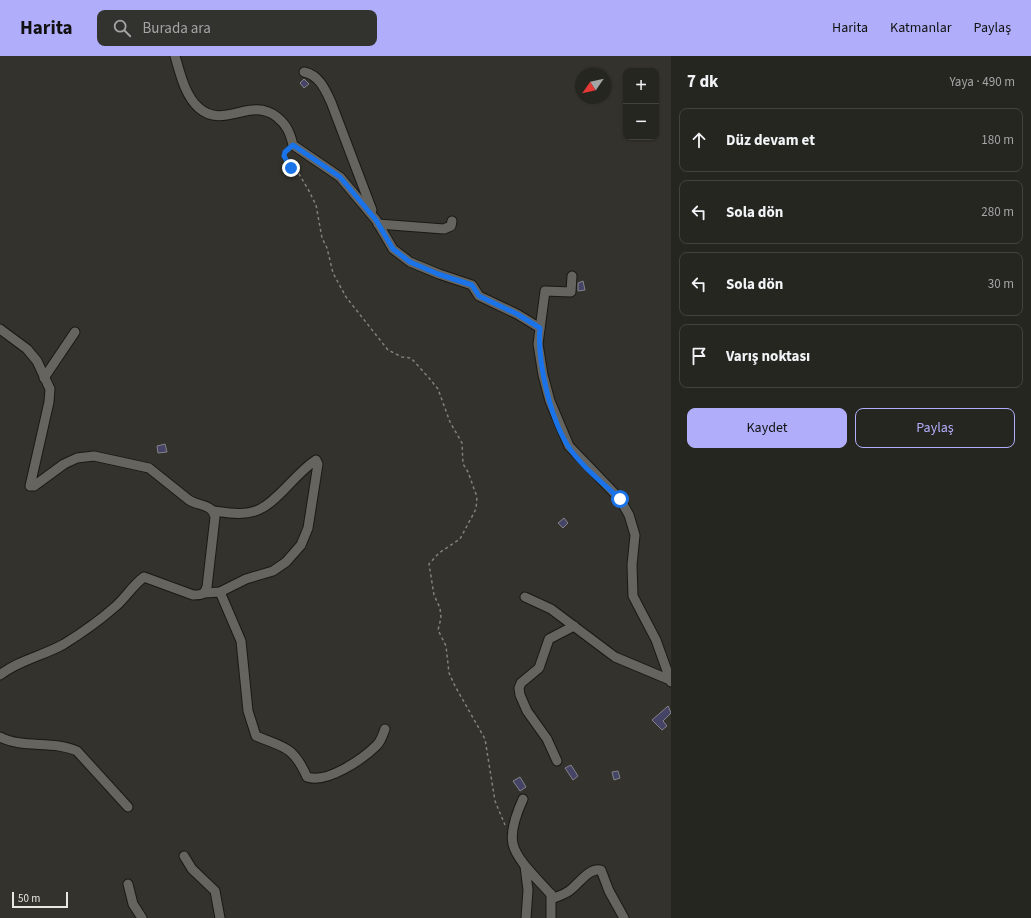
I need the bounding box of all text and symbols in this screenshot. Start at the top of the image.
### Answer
search box [97,10,377,46]
text: Harita [20,15,73,42]
icon: search [111,17,133,39]
text: Burada ara [143,18,211,39]
text: Harita [832,18,868,38]
text: Katmanlar [890,18,952,38]
text: Paylaş [974,18,1011,38]
north arrow [575,68,611,104]
map controls [623,68,659,140]
button: + [623,68,659,104]
text: 7 dk [687,70,718,94]
text: Yaya · 490 m [950,73,1015,91]
button: − [623,104,659,140]
icon: ahead [688,129,710,151]
text: Düz devam et [726,130,815,151]
text: 180 m [981,131,1014,149]
route end [282,159,300,177]
icon: left [688,201,710,223]
text: Sola dön [726,202,783,223]
text: 280 m [981,203,1014,221]
icon: left [688,273,710,295]
text: Sola dön [726,274,783,295]
text: 30 m [988,275,1014,293]
icon: arrive [688,345,710,367]
text: Varış noktası [726,346,810,367]
button: Kaydet [687,408,847,448]
button: Paylaş [855,408,1015,448]
route start [611,490,629,508]
scale bar [12,890,68,909]
text: 50 m [18,891,40,906]

